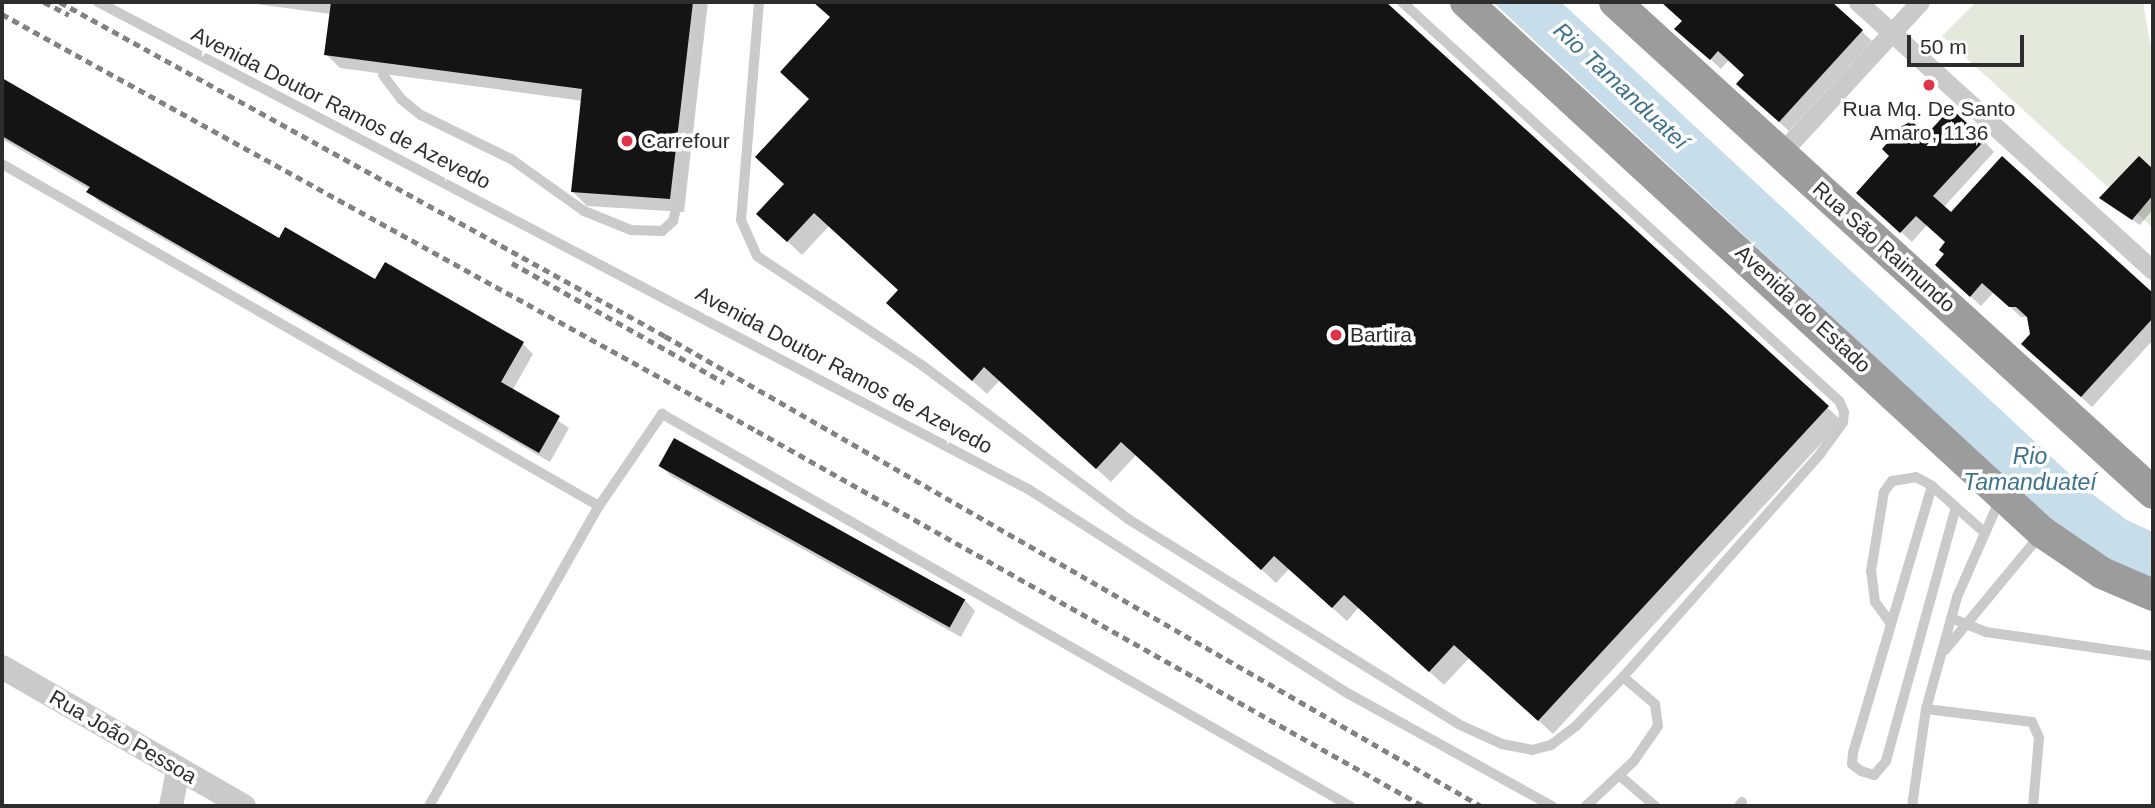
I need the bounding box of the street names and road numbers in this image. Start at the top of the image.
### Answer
street label: Avenida Doutor Ramos de Azevedo [187,21,495,195]
street label: Rua São Raimundo [1807,176,1961,318]
street label: Avenida do Estado [1730,240,1876,378]
street label: Avenida Doutor Ramos de Azevedo [691,281,997,459]
street label: Rua João Pessoa [45,685,201,789]

